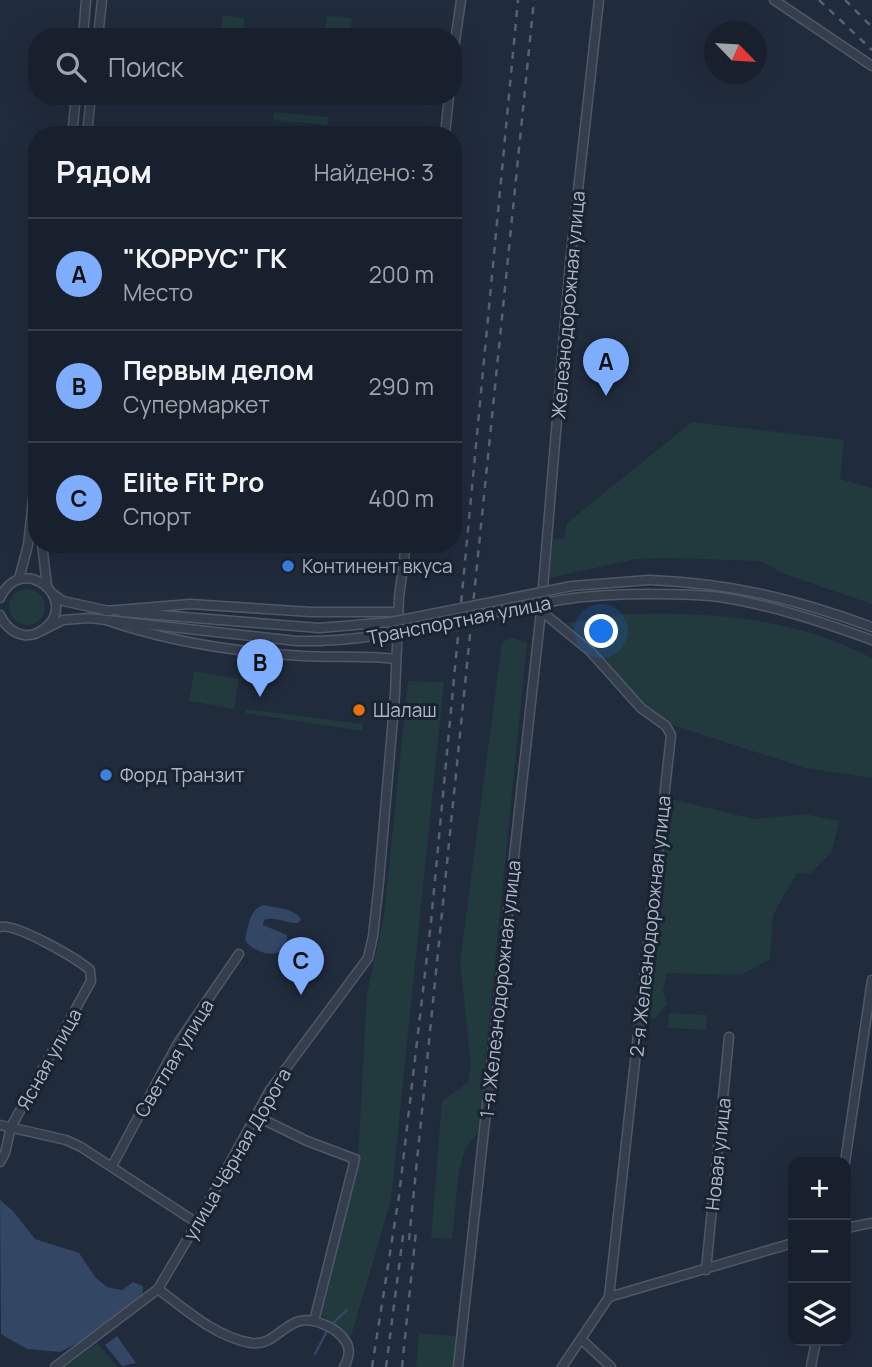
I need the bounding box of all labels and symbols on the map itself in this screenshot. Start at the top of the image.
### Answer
north arrow [704,21,767,84]
street label: Железнодорожная улица [545,190,591,420]
pin: A [583,338,629,396]
place label: Континент вкуса [302,553,453,579]
marker: Континент вкуса [280,558,296,574]
street label: Транспортная улица [365,589,553,651]
your location [584,614,618,648]
pin: B [237,639,283,697]
place label: Шалаш [373,697,437,723]
marker: Шалаш [351,702,367,718]
place label: Форд Транзит [120,762,245,788]
marker: Форд Транзит [98,767,114,783]
street label: 2-я Железнодорожная улица [623,794,677,1058]
street label: 1-я Железнодорожная улица [474,859,526,1119]
pin: C [278,937,324,995]
street label: Светлая улица [128,994,220,1122]
street label: Ясная улица [10,1004,88,1114]
street label: улица Чёрная Дорога [177,1063,297,1245]
street label: Новая улица [699,1096,737,1212]

